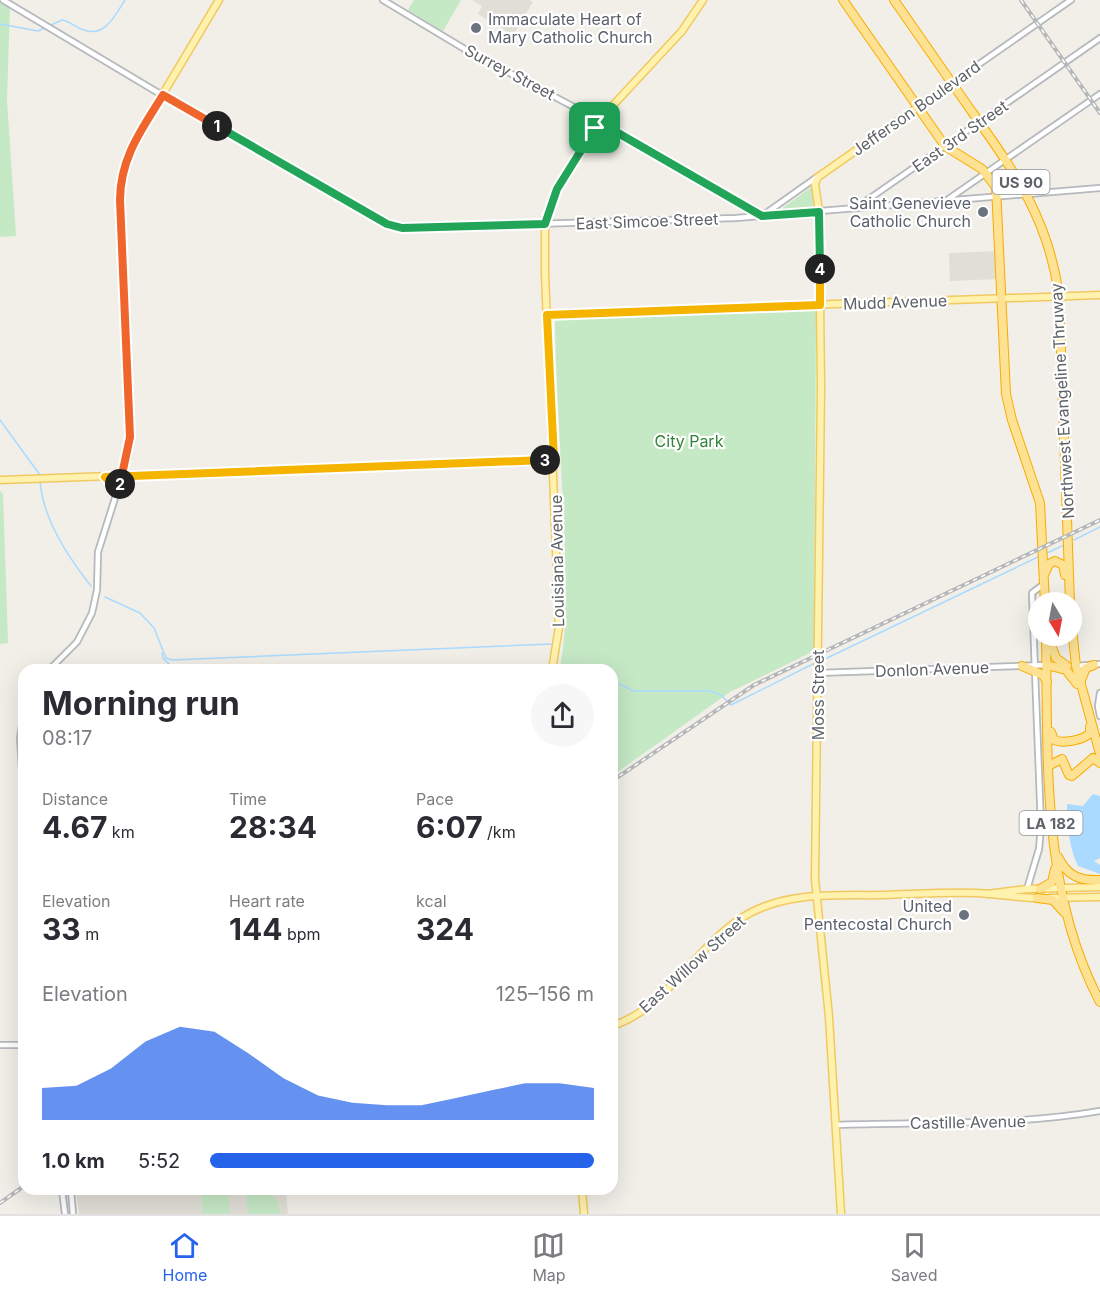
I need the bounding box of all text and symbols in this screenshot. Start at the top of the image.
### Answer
place label: Immaculate Heart of Mary Catholic Church [488,9,653,47]
marker: Immaculate Heart of Mary Catholic Church [469,21,483,35]
street label: Surrey Street [461,40,559,104]
street label: Jefferson Boulevard [848,56,984,160]
street label: East 3rd Street [908,96,1012,176]
pin [569,102,620,153]
pin: 1 [202,111,232,141]
icon: arrive [578,111,611,144]
text: 1 [214,116,220,136]
road number: US 90 [992,170,1050,194]
place label: Saint Genevieve Catholic Church [849,193,971,231]
marker: Saint Genevieve Catholic Church [976,205,990,219]
street label: East Simcoe Street [575,209,719,233]
pin: 4 [805,254,835,284]
text: 4 [815,259,825,279]
street label: Northwest Evangeline Thruway [1046,283,1078,519]
street label: Mudd Avenue [843,290,947,314]
park label: City Park [655,431,724,451]
pin: 3 [530,445,560,475]
text: 3 [540,450,550,470]
pin: 2 [105,469,135,499]
text: 2 [115,474,125,494]
street label: Louisiana Avenue [546,495,568,627]
north arrow [1028,592,1082,646]
map controls [1028,592,1082,646]
street label: Moss Street [808,650,828,740]
street label: Donlon Avenue [875,657,989,681]
text: Morning run [42,683,240,723]
button: share [531,684,594,747]
text: 08:17 [42,726,92,750]
text: Distance [42,789,108,809]
text: Time [229,789,267,809]
text: Pace [416,789,454,809]
text: 4.67 [42,809,107,845]
text: 28:34 [229,809,317,845]
text: 6:07 [416,809,483,845]
road number: LA 182 [1020,811,1082,835]
text: km [107,822,135,842]
text: /km [483,822,516,842]
text: Elevation [42,891,111,911]
text: Heart rate [229,891,305,911]
text: kcal [416,891,447,911]
place label: United Pentecostal Church [804,896,952,934]
marker: United Pentecostal Church [957,908,971,922]
text: 33 [42,911,81,947]
text: 144 [229,911,283,947]
text: 324 [416,911,474,947]
street label: East Willow Street [635,911,749,1017]
text: m [81,924,99,944]
text: bpm [283,924,321,944]
text: Elevation [42,982,128,1006]
text: 125–156 m [496,982,594,1006]
street label: Castille Avenue [910,1111,1026,1133]
text: 1.0 km [42,1149,105,1173]
text: 5:52 [138,1149,180,1173]
tab: Home [163,1229,207,1285]
tab: Map [532,1229,566,1285]
tab: Saved [891,1229,937,1285]

